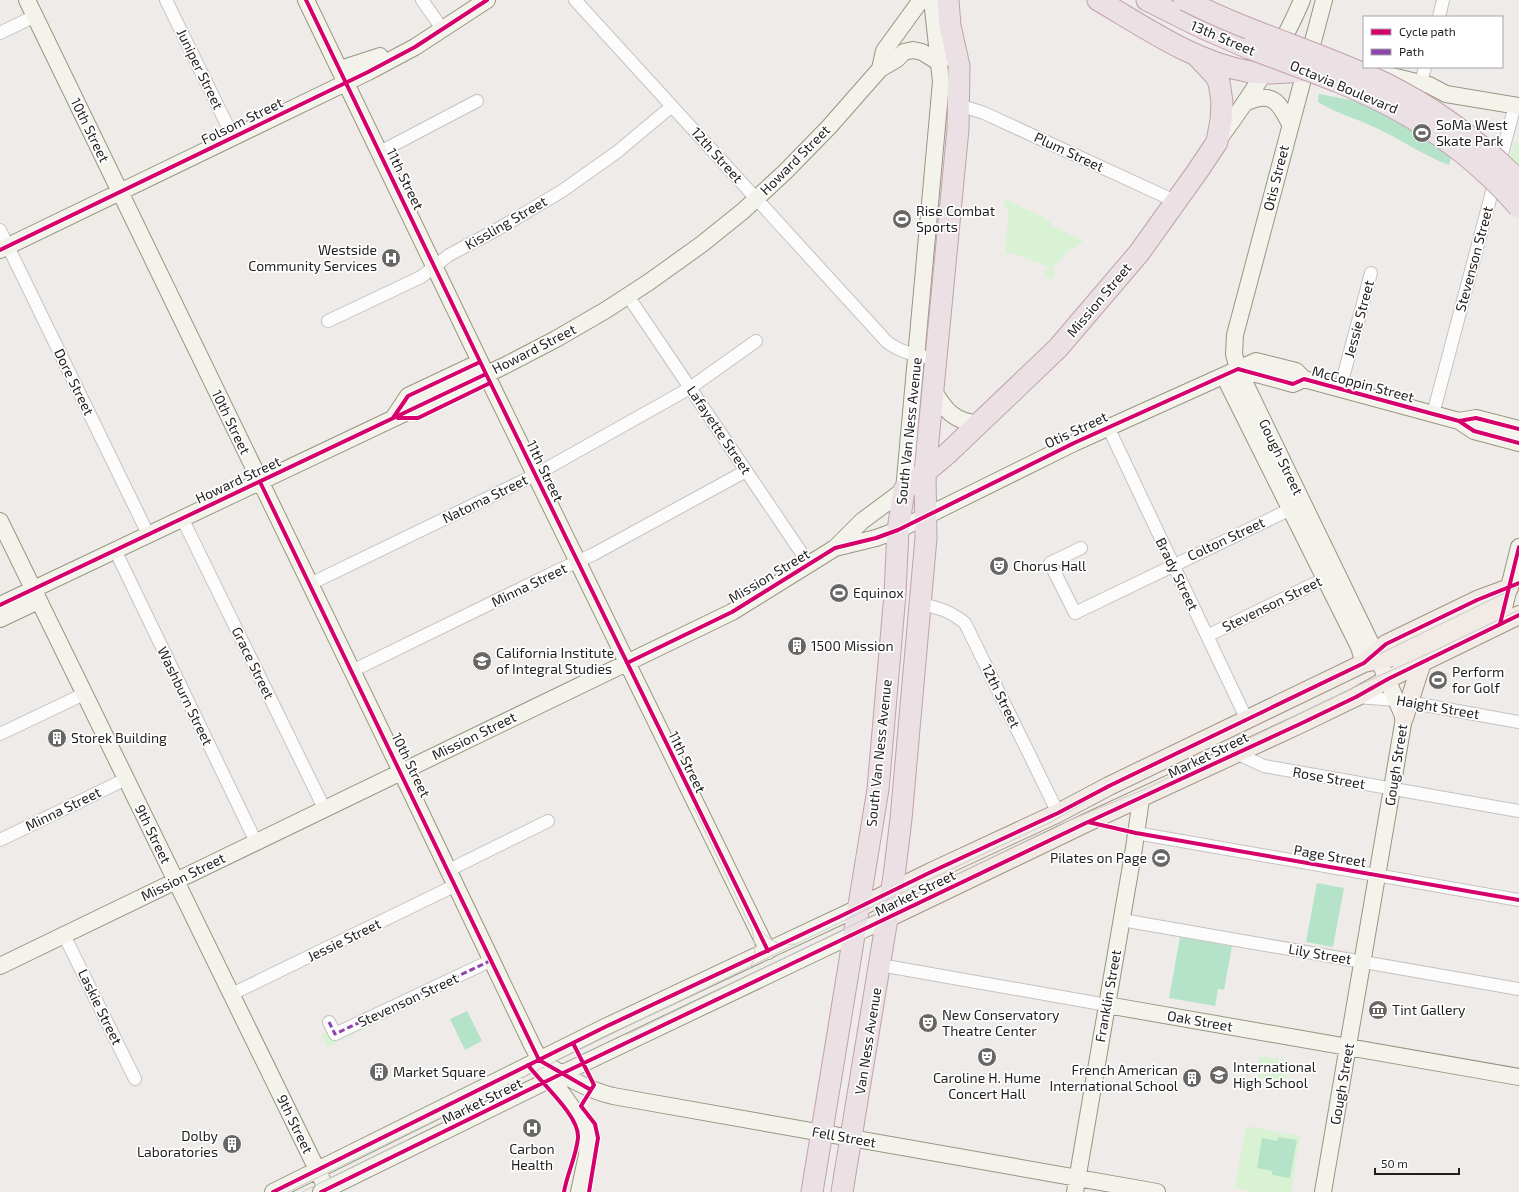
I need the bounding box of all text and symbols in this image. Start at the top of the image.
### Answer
street label: 13th Street [1188,16,1258,59]
legend [1363,16,1503,68]
text: Cycle path [1399,24,1456,38]
street label: Juniper Street [174,26,227,112]
text: Path [1399,44,1424,58]
street label: Octavia Boulevard [1288,56,1401,117]
street label: Folsom Street [198,93,285,148]
street label: 10th Street [68,95,113,165]
place label: SoMa West Skate Park [1436,116,1508,149]
street label: Howard Street [756,121,833,198]
sports icon: SoMa West Skate Park [1411,122,1433,144]
street label: 12th Street [688,123,747,186]
street label: Plum Street [1032,128,1107,175]
street label: Otis Street [1259,143,1292,213]
street label: 11th Street [383,145,428,212]
street label: Kissling Street [462,192,550,253]
place label: Rise Combat Sports [916,202,995,235]
street label: Stevenson Street [1451,204,1496,314]
sports icon: Rise Combat Sports [891,208,913,230]
place label: Westside Community Services [248,241,377,274]
hospital icon: Westside Community Services [380,247,402,269]
street label: Mission Street [1063,259,1135,340]
street label: Jessie Street [1340,278,1377,359]
street label: Howard Street [489,320,579,377]
street label: Dore Street [51,346,98,418]
street label: South Van Ness Avenue [892,356,925,506]
street label: McCoppin Street [1310,362,1416,405]
street label: Lafayette Street [684,382,755,477]
street label: 10th Street [209,387,254,457]
street label: Otis Street [1042,408,1110,451]
street label: Gough Street [1256,416,1307,498]
street label: 11th Street [523,437,568,504]
street label: Howard Street [193,452,283,507]
street label: Natoma Street [439,471,530,527]
street label: Colton Street [1184,513,1267,564]
street label: Brady Street [1152,534,1202,613]
street label: Mission Street [725,545,812,606]
theatre icon: Chorus Hall [988,555,1010,577]
place label: Chorus Hall [1013,557,1087,574]
street label: Minna Street [488,559,569,610]
street label: Stevenson Street [1219,572,1324,635]
sports icon: Equinox [828,582,850,604]
place label: Equinox [853,584,904,601]
street label: Grace Street [229,624,278,702]
building icon: 1500 Mission [786,635,808,657]
place label: 1500 Mission [811,637,894,654]
street label: Washburn Street [154,644,217,748]
place label: California Institute of Integral Studies [496,644,614,677]
school or university icon: California Institute of Integral Studies [471,650,493,672]
street label: 12th Street [979,661,1024,730]
place label: Perform for Golf [1452,663,1504,696]
sports icon: Perform for Golf [1427,669,1449,691]
street label: South Van Ness Avenue [862,678,895,828]
street label: Haight Street [1395,691,1481,722]
street label: Mission Street [429,708,519,763]
street label: Gough Street [1381,723,1410,807]
building icon: Storek Building [46,727,68,749]
street label: 11th Street [665,728,710,795]
street label: Market Street [1165,728,1251,781]
place label: Storek Building [71,729,167,746]
street label: 10th Street [389,730,434,800]
street label: Rose Street [1292,763,1367,792]
street label: Minna Street [22,783,103,834]
street label: 9th Street [132,802,175,866]
street label: Page Street [1293,841,1368,870]
sports icon: Pilates on Page [1150,847,1172,869]
street label: Mission Street [138,849,228,904]
place label: Pilates on Page [1050,849,1147,866]
street label: Market Street [872,866,958,919]
street label: Jessie Street [304,914,383,965]
street label: Lily Street [1287,940,1353,967]
street label: Franklin Street [1091,948,1124,1044]
street label: Laskie Street [75,966,126,1047]
street label: Stevenson Street [355,969,461,1030]
street label: Van Ness Avenue [851,986,884,1096]
museum icon: Tint Gallery [1367,999,1389,1021]
place label: Tint Gallery [1392,1001,1466,1018]
place label: New Conservatory Theatre Center [942,1006,1060,1039]
street label: Oak Street [1166,1006,1234,1035]
theatre icon: New Conservatory Theatre Center [917,1012,939,1034]
street label: Gough Street [1326,1042,1357,1126]
theatre icon: Caroline H. Hume Concert Hall [976,1046,998,1068]
place label: International High School [1233,1058,1317,1091]
building icon: Market Square [368,1061,390,1083]
place label: French American International School [1050,1061,1179,1094]
place label: Market Square [393,1063,486,1080]
school or university icon: International High School [1208,1064,1230,1086]
building icon: French American International School [1181,1067,1203,1089]
place label: Caroline H. Hume Concert Hall [933,1069,1041,1102]
street label: Market Street [439,1074,525,1127]
street label: 9th Street [274,1092,317,1156]
hospital icon: Carbon Health [521,1117,543,1139]
street label: Fell Street [811,1123,877,1151]
place label: Dolby Laboratories [137,1127,219,1160]
building icon: Dolby Laboratories [221,1133,243,1155]
place label: Carbon Health [509,1140,555,1173]
scale bar [1375,1150,1459,1176]
text: 50 m [1381,1156,1408,1170]

